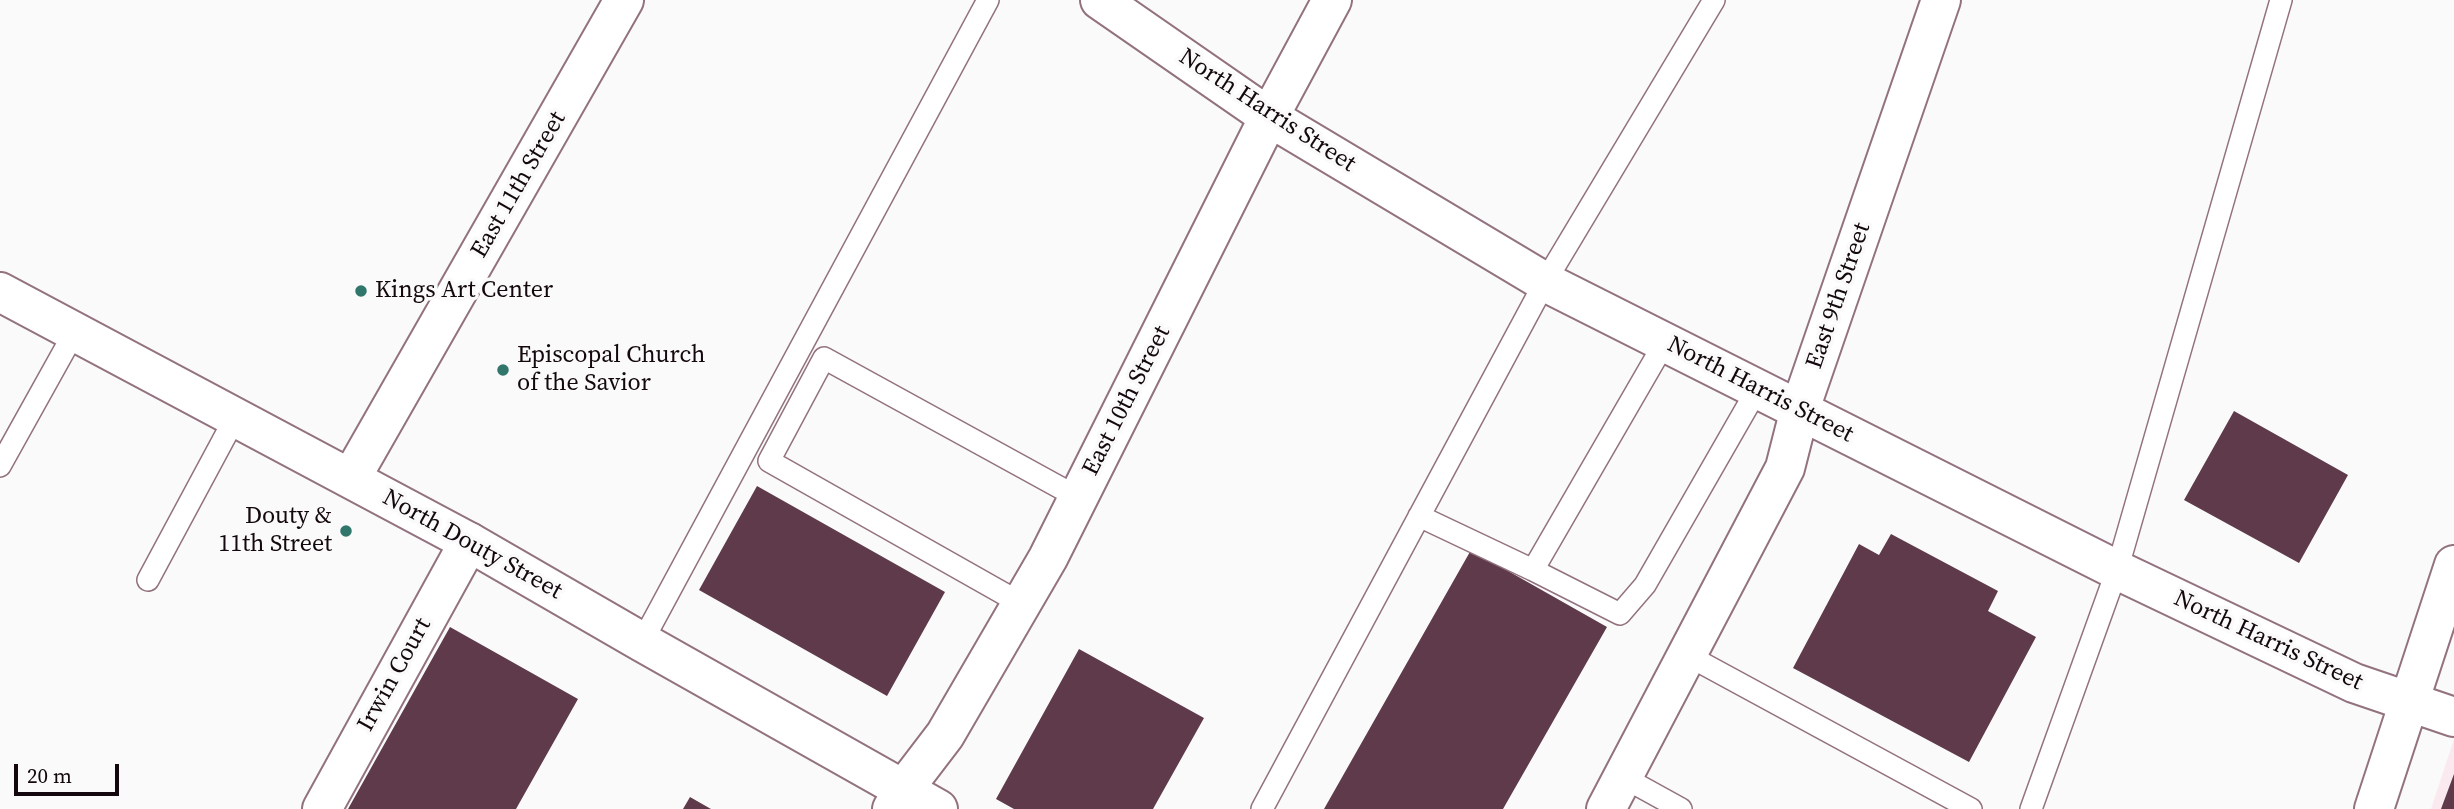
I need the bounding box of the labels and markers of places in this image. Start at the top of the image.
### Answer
place label: Kings Art Center [375,277,553,305]
marker: Kings Art Center [353,283,369,299]
place label: Episcopal Church of the Savior [517,342,705,398]
marker: Episcopal Church of the Savior [495,362,511,378]
place label: Douty & 11th Street [218,503,332,559]
marker: Douty & 11th Street [338,523,354,539]

